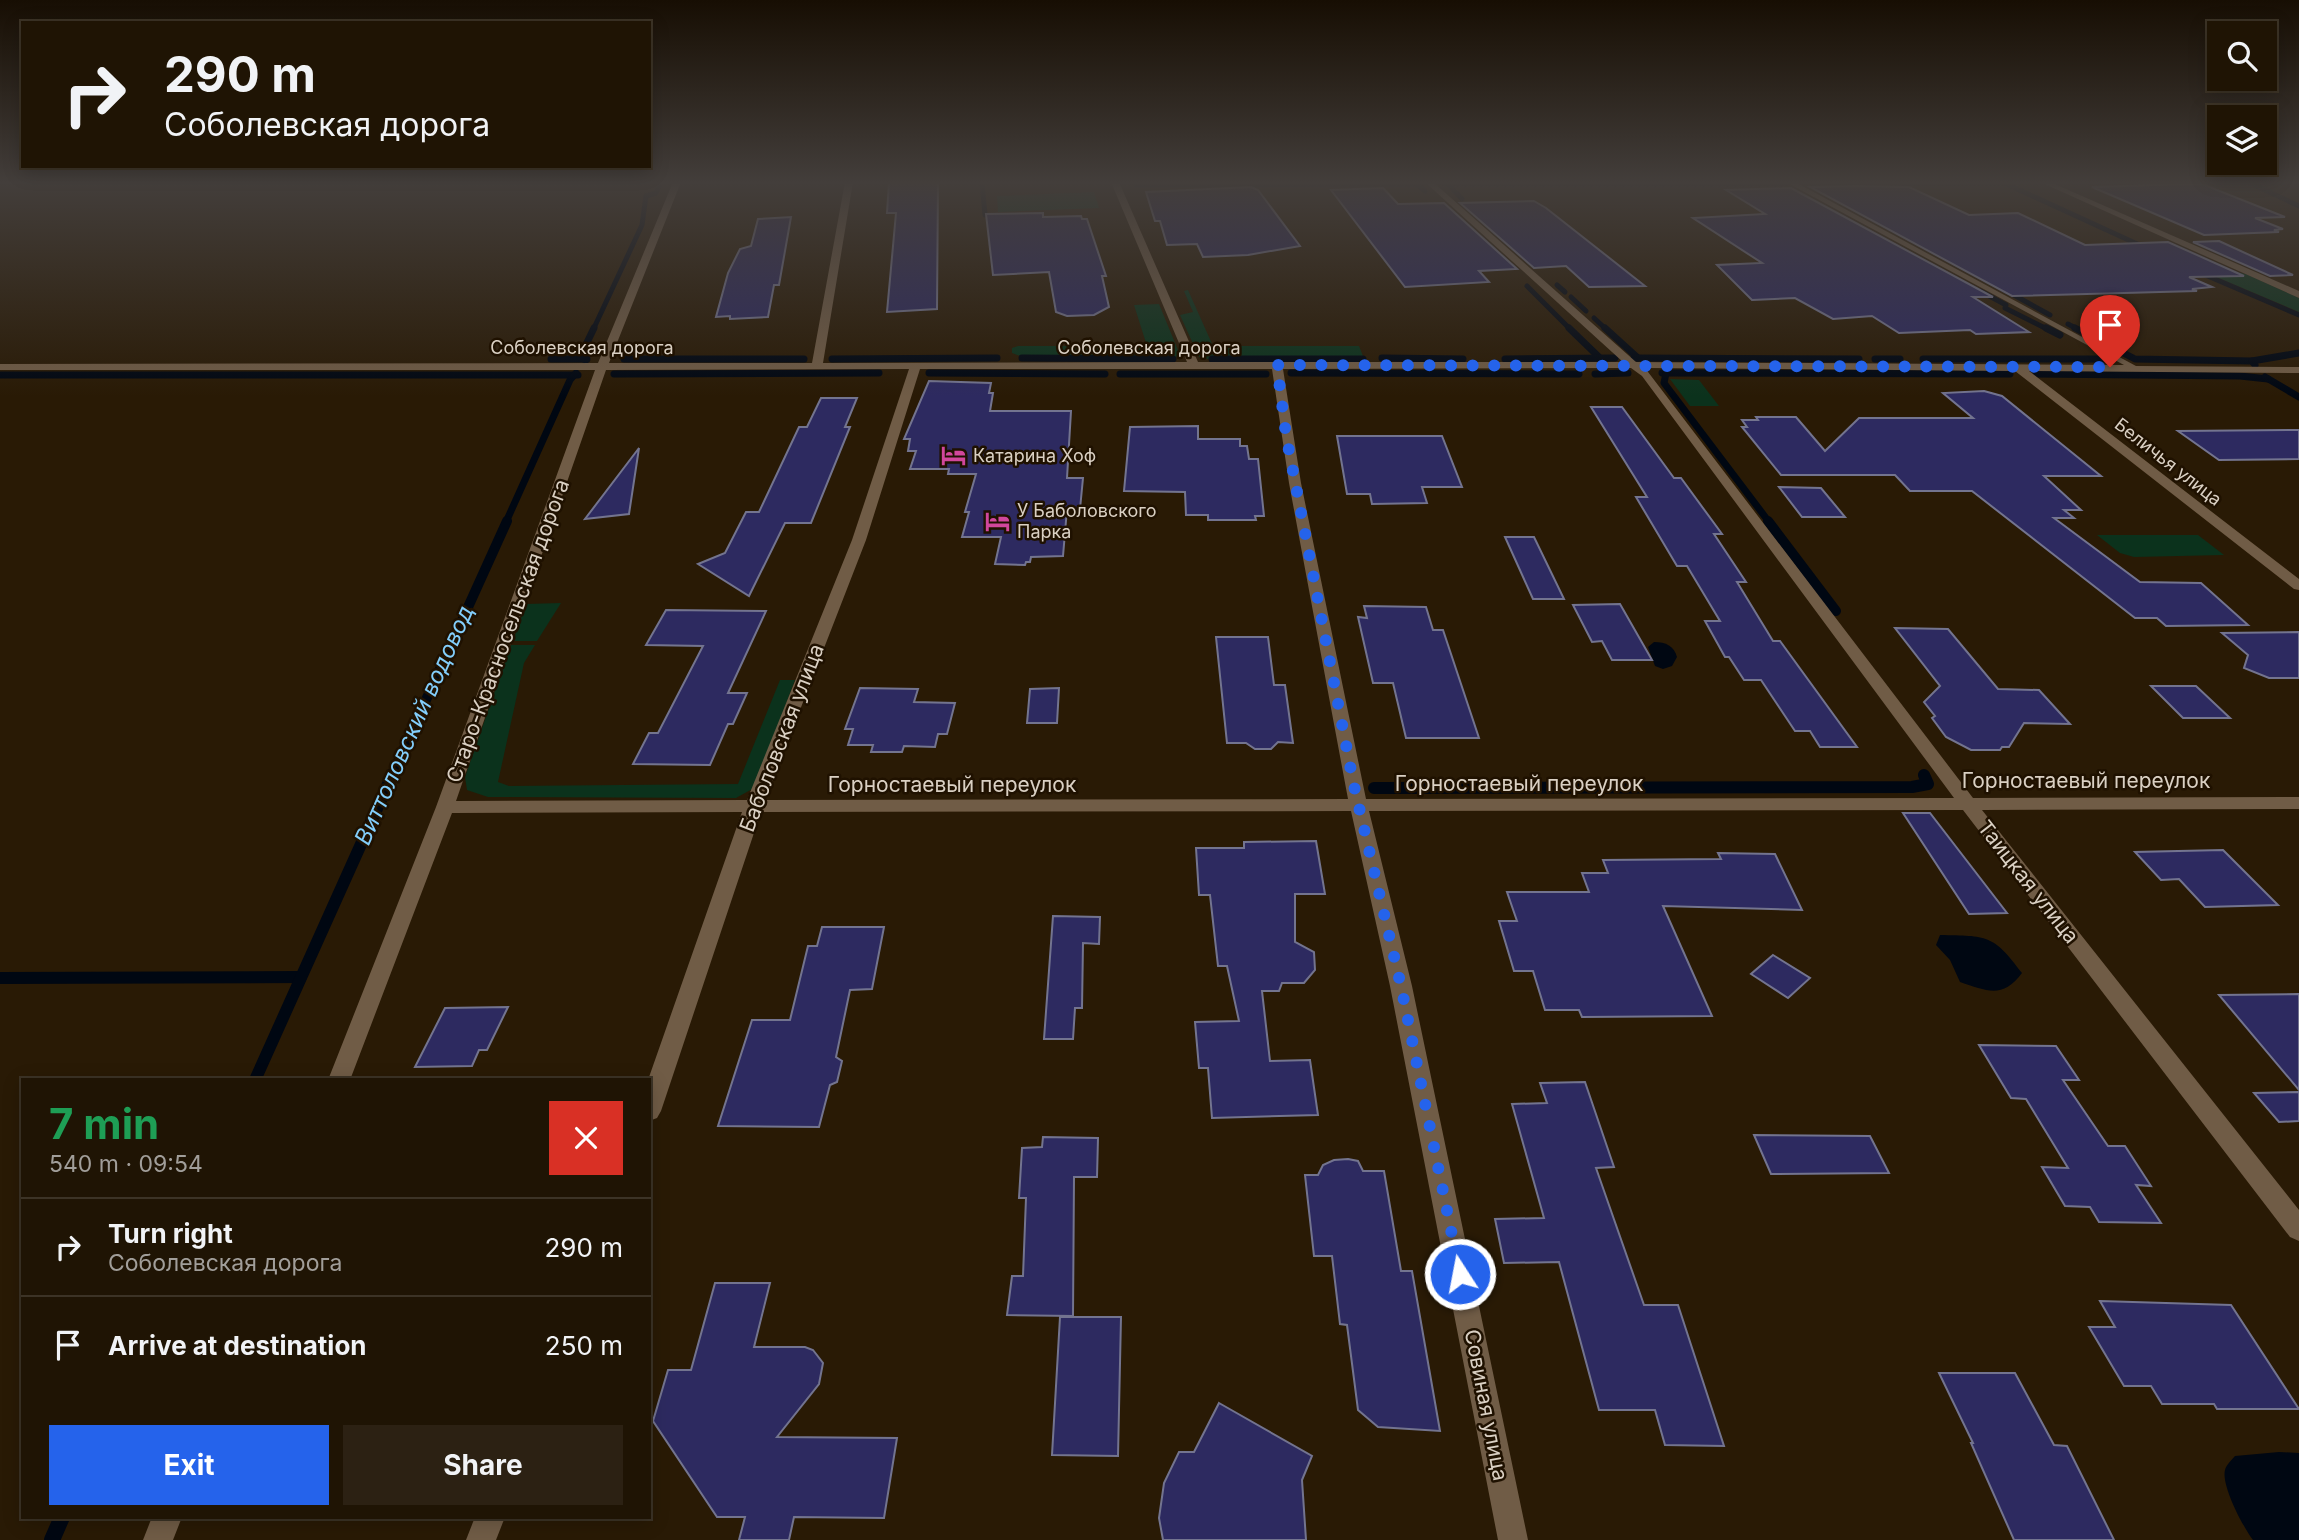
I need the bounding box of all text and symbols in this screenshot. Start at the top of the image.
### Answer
map controls [2207,21,2277,175]
button: search [2207,21,2277,91]
text: 290 m [164,45,316,104]
icon: right [49,49,140,140]
text: Соболевская дорога [164,105,490,144]
button: layers [2207,105,2277,175]
pin [2080,295,2140,367]
icon: arrive [2091,306,2129,344]
street label: Соболевская дорога [490,337,674,358]
street label: Соболевская дорога [1057,337,1241,358]
street label: Беличья улица [2111,413,2226,510]
hotel icon: Катарина Хоф [939,442,967,470]
place label: Катарина Хоф [973,445,1096,466]
street label: Старо-Красносельская дорога [441,476,574,786]
place label: У Баболовского Парка [1017,500,1157,542]
hotel icon: У Баболовского Парка [983,507,1011,535]
water label: Виттоловский водовод [348,601,480,849]
street label: Баболовская улица [734,640,829,835]
street label: Горностаевый переулок [1962,768,2211,793]
street label: Горностаевый переулок [1395,771,1644,796]
street label: Горностаевый переулок [828,772,1077,797]
street label: Таицкая улица [1973,815,2084,948]
text: 7 min [49,1098,159,1149]
button: close [549,1101,623,1175]
text: 540 m · 09:54 [49,1150,203,1178]
text: Turn right [108,1218,233,1249]
icon: right [49,1228,87,1266]
text: 290 m [545,1232,623,1263]
position arrow [1423,1237,1497,1311]
text: Соболевская дорога [108,1249,342,1277]
icon: arrive [49,1326,87,1364]
street label: Совиная улица [1460,1327,1513,1483]
text: Arrive at destination [108,1330,367,1361]
text: 250 m [545,1330,623,1361]
button: Exit [49,1425,329,1505]
button: Share [343,1425,623,1505]

